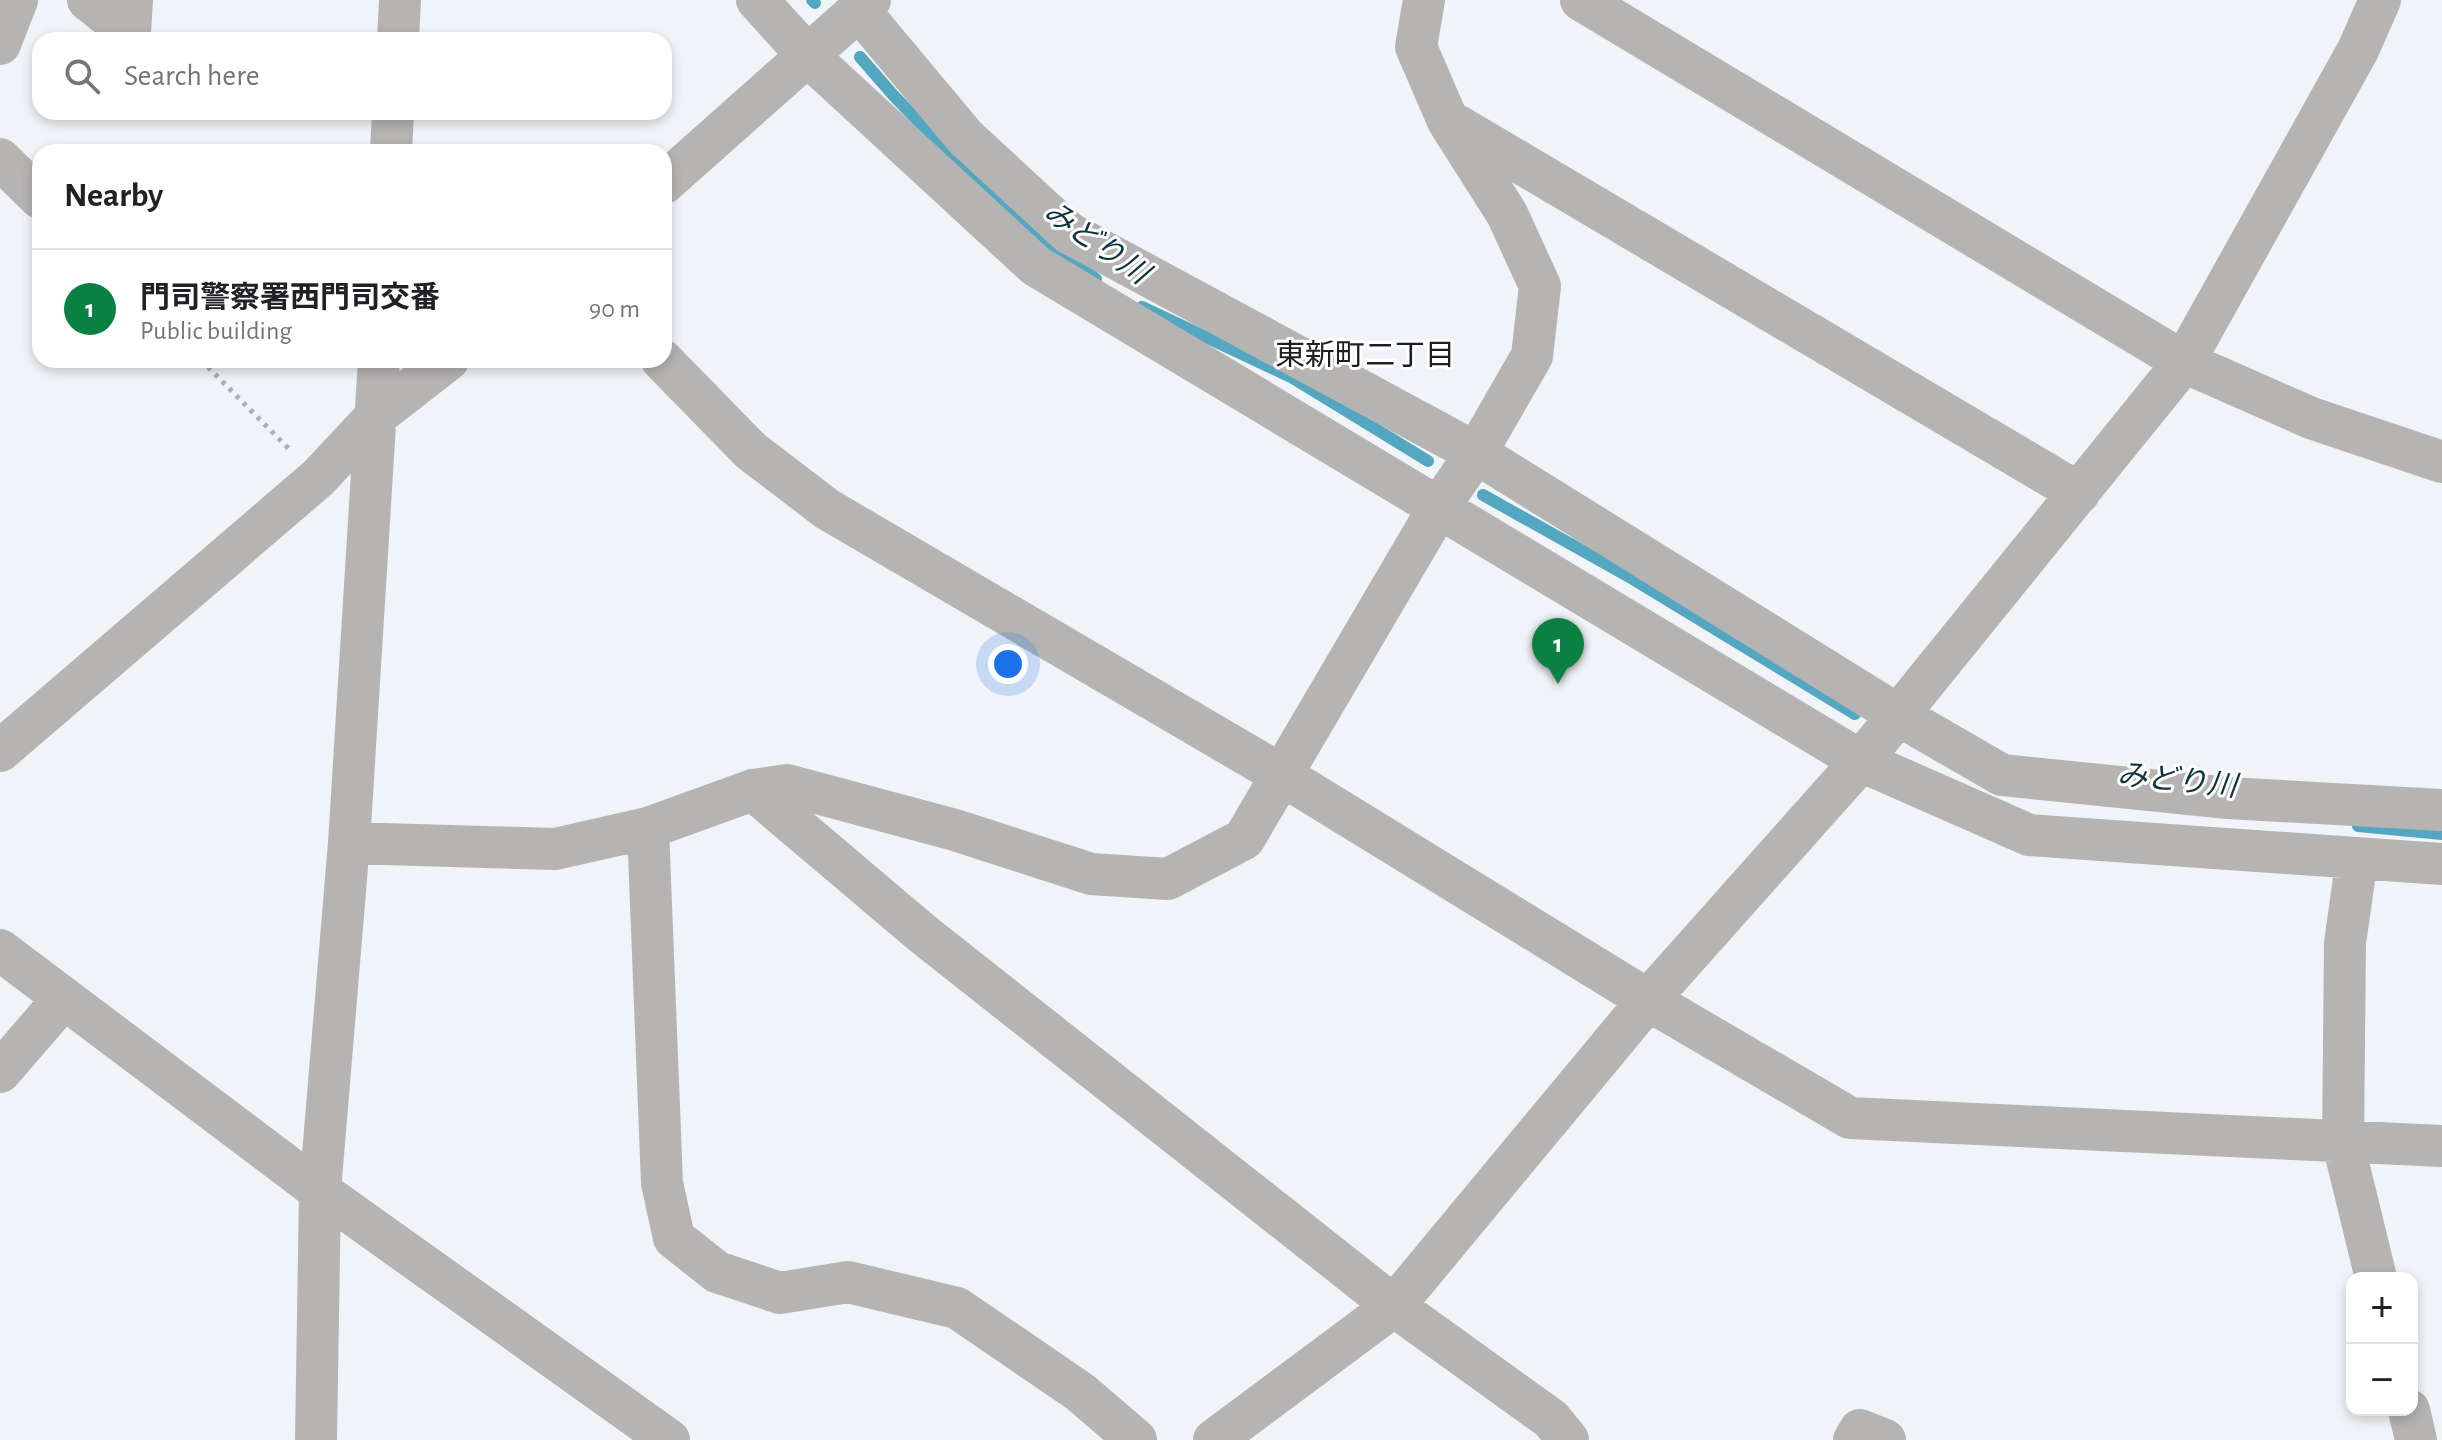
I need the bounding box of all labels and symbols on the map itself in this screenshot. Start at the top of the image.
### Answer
water label: みどり川 [1038,195,1157,291]
district label: 東新町二丁目 [1275,339,1455,371]
pin: 1 [1532,618,1584,684]
your location [988,644,1028,684]
water label: みどり川 [2116,759,2241,803]

